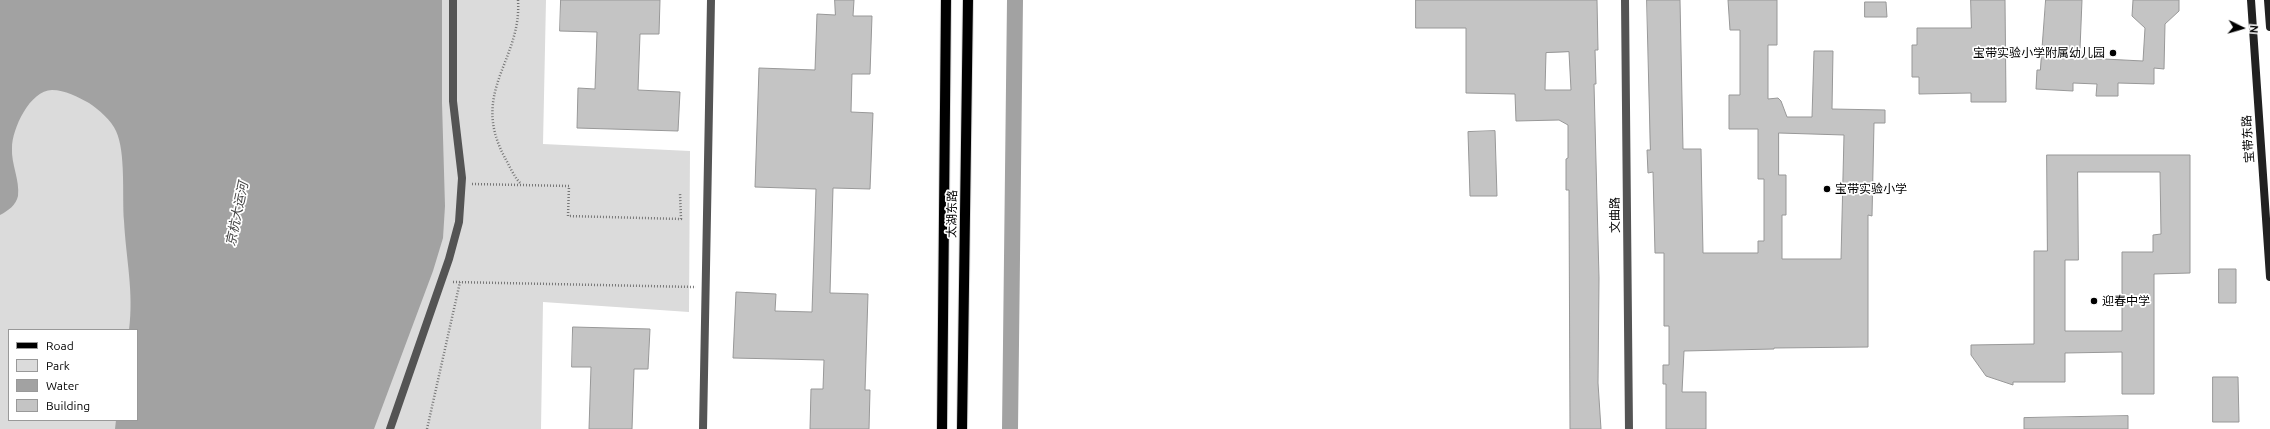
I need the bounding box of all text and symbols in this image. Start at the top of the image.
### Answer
north arrow [2222,8,2262,48]
text: N [2248,24,2260,34]
place label: 宝带实验小学附属幼儿园 [1973,46,2105,60]
marker: 宝带实验小学附属幼儿园 [2108,48,2118,58]
street label: 宝带东路 [2239,115,2257,163]
water label: 京杭大运河 [223,181,251,247]
place label: 宝带实验小学 [1835,182,1907,196]
marker: 宝带实验小学 [1822,184,1832,194]
street label: 太湖东路 [944,190,960,238]
street label: 文曲路 [1607,197,1623,233]
place label: 迎春中学 [2102,294,2150,308]
marker: 迎春中学 [2089,296,2099,306]
legend [8,329,138,421]
text: Road [46,339,74,352]
text: Park [46,359,70,372]
text: Water [46,379,79,392]
text: Building [46,399,90,412]

